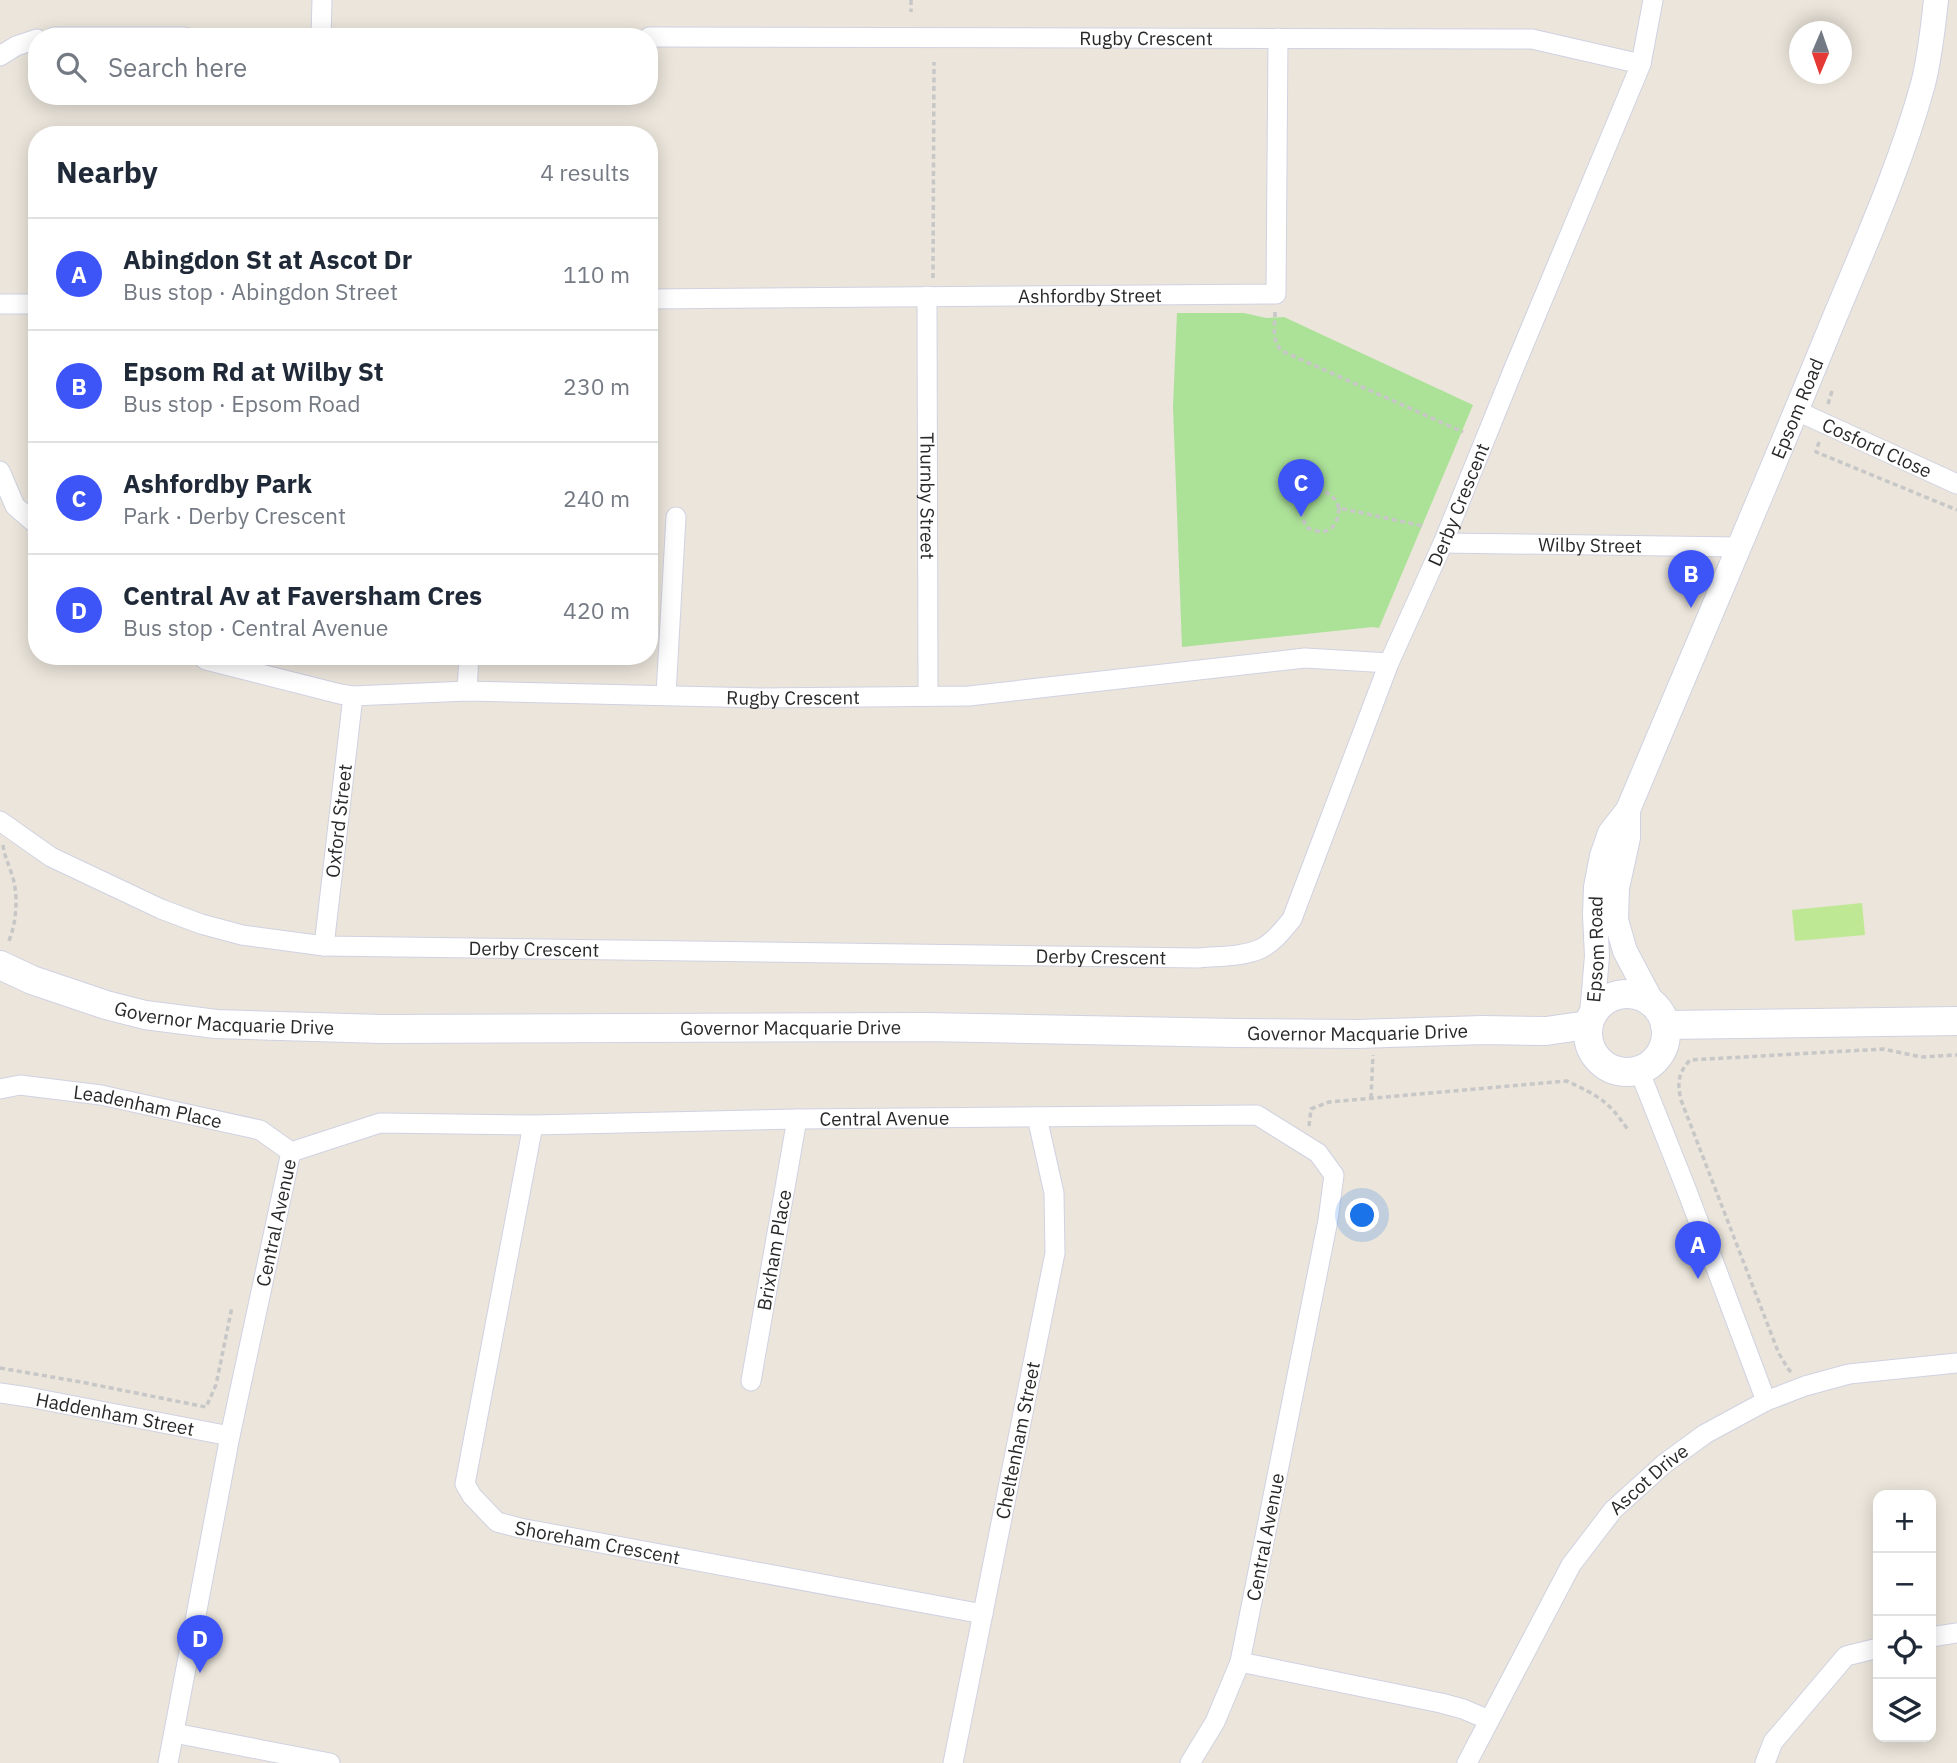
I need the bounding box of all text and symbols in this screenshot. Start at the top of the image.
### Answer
north arrow [1789,21,1852,84]
street label: Rugby Crescent [1079,26,1213,50]
search box [28,28,658,105]
icon: search [52,48,90,86]
text: Search here [108,50,247,84]
text: Nearby [56,152,158,191]
text: 4 results [540,157,630,187]
text: Abingdon St at Ascot Dr [123,242,412,276]
text: A [71,259,87,289]
text: 110 m [563,259,630,289]
text: Bus stop · Abingdon Street [123,276,398,306]
street label: Ashfordby Street [1018,283,1162,308]
text: Epsom Rd at Wilby St [123,354,384,388]
street label: Epsom Road [1765,355,1829,462]
text: B [71,371,87,401]
text: 230 m [563,371,630,401]
text: Bus stop · Epsom Road [123,388,361,418]
street label: Cosford Close [1818,412,1936,483]
street label: Thurnby Street [915,432,940,560]
street label: Derby Crescent [1422,439,1494,570]
pin: C [1278,459,1324,517]
text: Ashfordby Park [123,466,312,500]
text: C [72,483,86,513]
text: 240 m [563,483,630,513]
text: Park · Derby Crescent [123,500,346,530]
street label: Wilby Street [1538,532,1642,558]
pin: B [1668,550,1714,608]
text: Central Av at Faversham Cres [123,578,482,612]
text: D [71,595,87,625]
text: 420 m [563,595,630,625]
text: Bus stop · Central Avenue [123,612,388,642]
street label: Rugby Crescent [726,685,860,710]
street label: Oxford Street [320,763,357,879]
street label: Epsom Road [1581,895,1609,1003]
street label: Derby Crescent [468,936,600,962]
street label: Derby Crescent [1035,944,1167,970]
street label: Governor Macquarie Drive [112,996,335,1040]
street label: Governor Macquarie Drive [680,1015,901,1040]
street label: Governor Macquarie Drive [1247,1018,1468,1046]
street label: Leadenham Place [72,1080,224,1133]
street label: Central Avenue [819,1106,949,1131]
street label: Central Avenue [250,1157,301,1289]
street label: Brixham Place [752,1188,796,1312]
your location [1345,1198,1379,1232]
pin: A [1675,1221,1721,1279]
street label: Cheltenham Street [990,1360,1045,1521]
street label: Haddenham Street [34,1387,196,1441]
street label: Ascot Drive [1604,1438,1693,1520]
street label: Central Avenue [1241,1471,1289,1603]
map controls [1873,1490,1936,1742]
button: + [1873,1490,1936,1553]
street label: Shoreham Crescent [513,1515,682,1570]
button: − [1873,1553,1936,1616]
pin: D [177,1615,223,1673]
button: locate [1873,1616,1936,1679]
button: layers [1873,1679,1936,1742]

